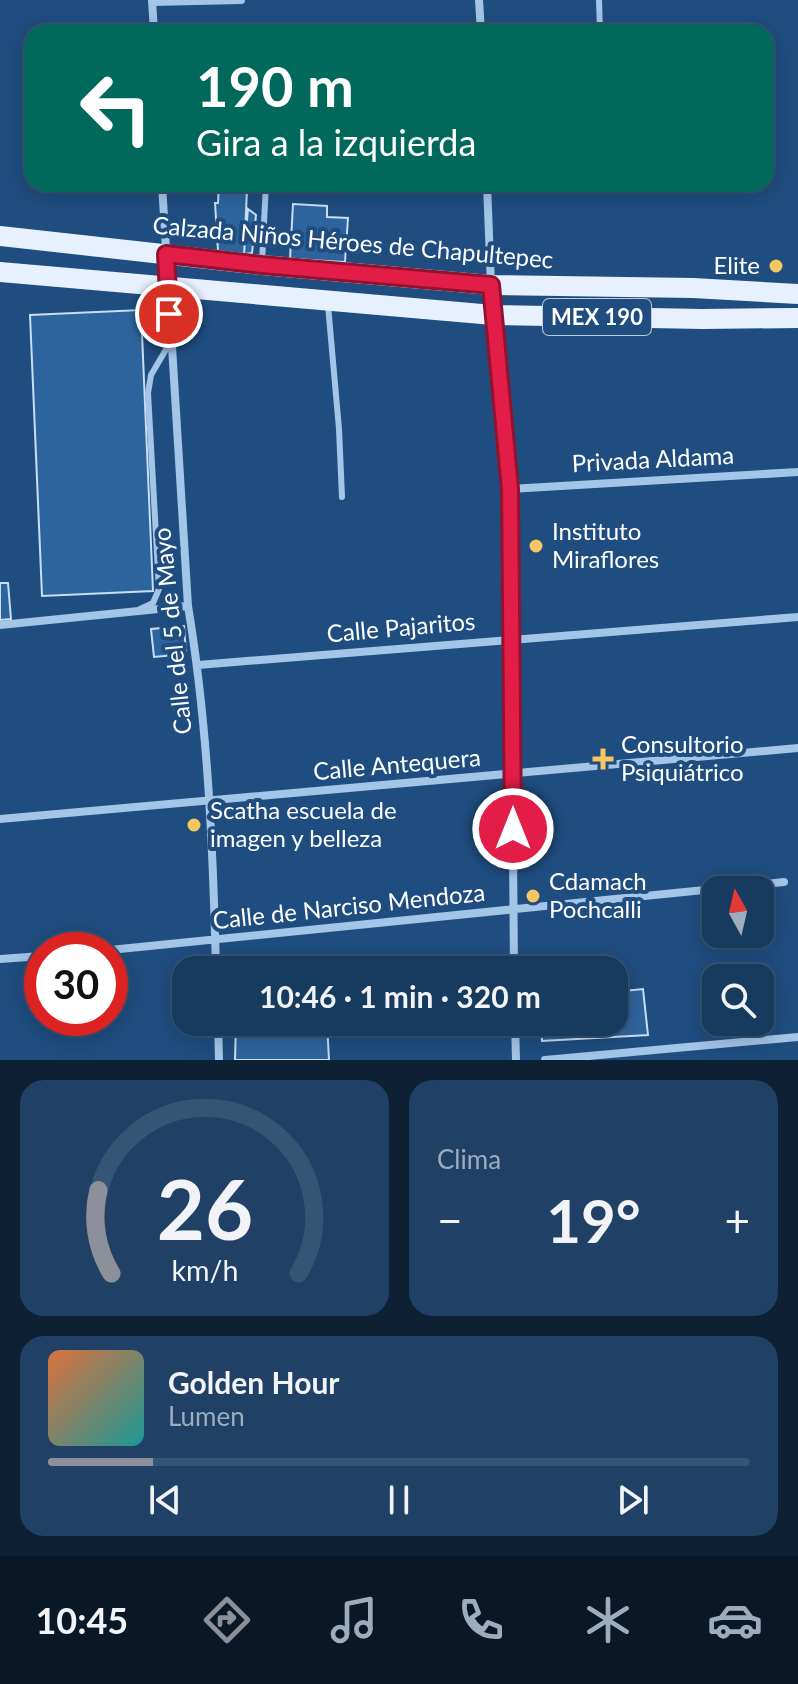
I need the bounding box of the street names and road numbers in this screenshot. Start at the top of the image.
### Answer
street label: Calzada Niños Héroes de Chapultepec [152,210,555,273]
road number: MEX 190 [543,299,651,335]
street label: Privada Aldama [571,440,735,477]
street label: Calle del 5 de Mayo [146,526,197,736]
street label: Calle Pajaritos [325,606,476,647]
street label: Calle Antequera [312,742,482,785]
street label: Calle de Narciso Mendoza [211,877,486,934]

